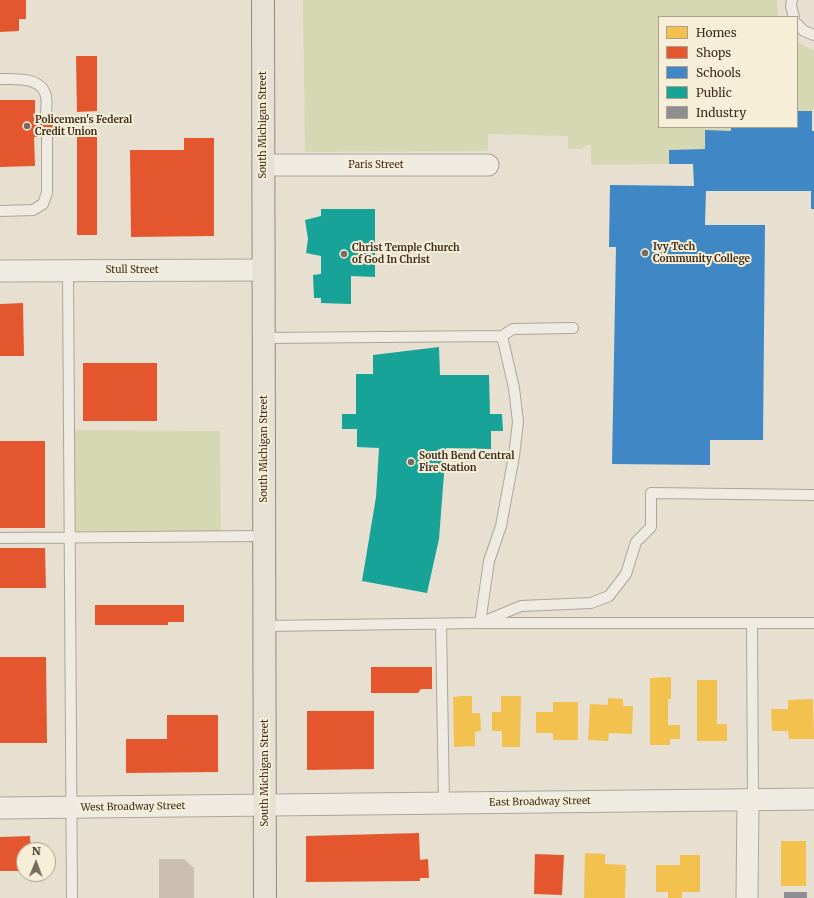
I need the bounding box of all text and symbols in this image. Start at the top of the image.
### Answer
legend [658,16,798,128]
text: Homes [696,25,737,40]
text: Shops [696,45,731,60]
text: Schools [696,65,741,80]
street label: South Michigan Street [257,71,269,179]
text: Public [696,85,732,100]
text: Industry [696,105,746,120]
place label: Policemen's Federal Credit Union [35,114,132,138]
marker: Policemen's Federal Credit Union [22,121,32,131]
street label: Paris Street [348,159,404,171]
place label: Ivy Tech Community College [653,241,750,264]
place label: Christ Temple Church of God In Christ [352,242,460,266]
marker: Ivy Tech Community College [640,248,650,258]
marker: Christ Temple Church of God In Christ [339,249,349,259]
street label: Stull Street [105,264,159,276]
street label: South Michigan Street [258,395,270,503]
place label: South Bend Central Fire Station [419,450,514,474]
marker: South Bend Central Fire Station [406,457,416,467]
street label: South Michigan Street [259,719,271,827]
street label: East Broadway Street [489,795,591,809]
street label: West Broadway Street [81,800,185,814]
north arrow [16,842,56,882]
text: N [32,844,41,858]

